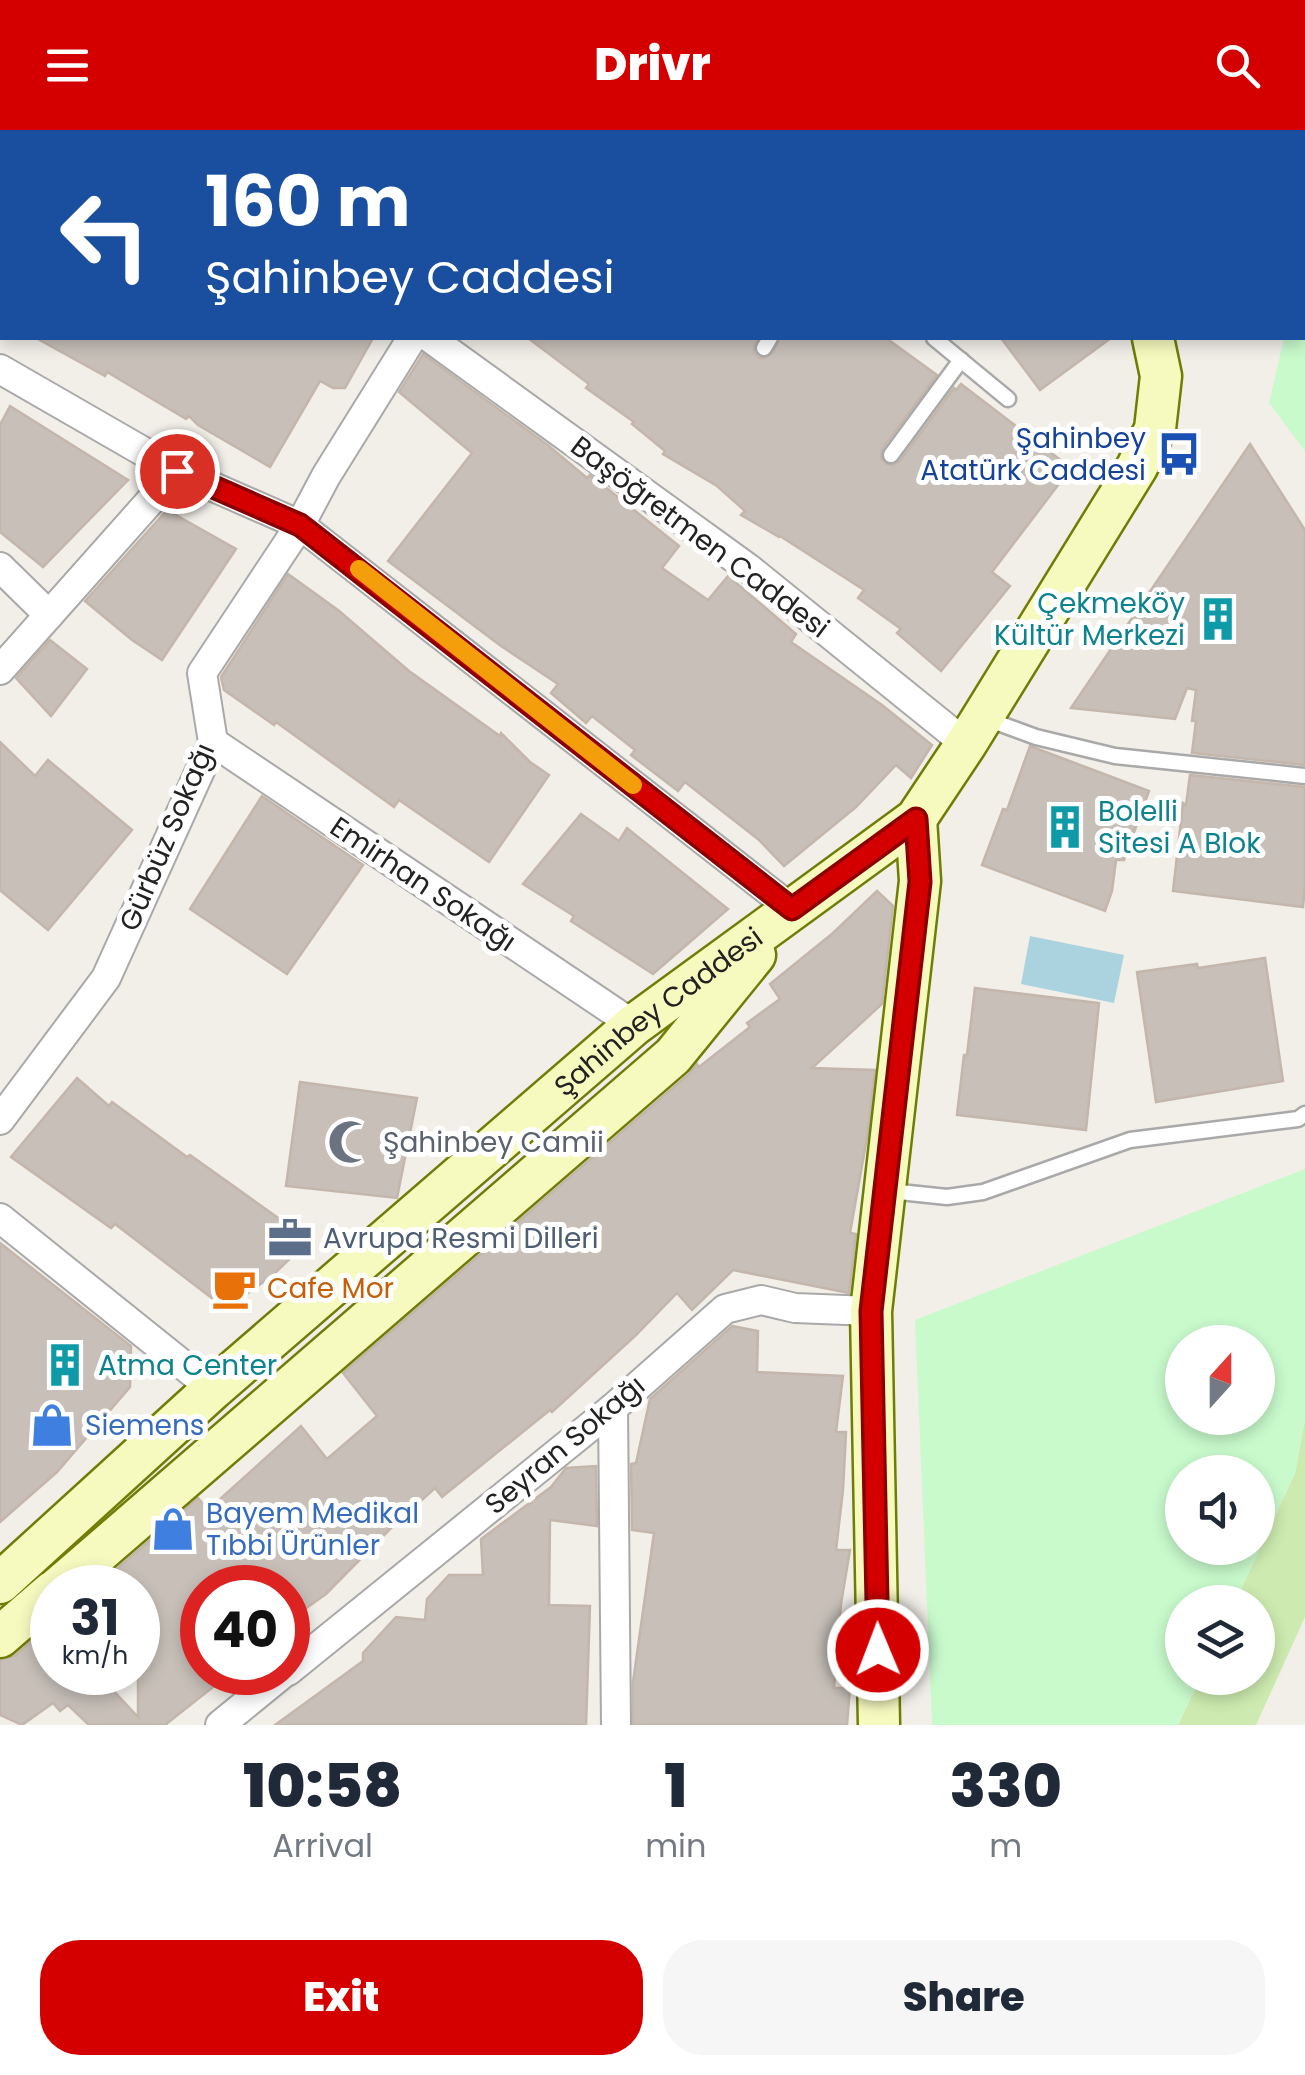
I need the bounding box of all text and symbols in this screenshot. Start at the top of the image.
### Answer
text: Drivr [594,33,711,96]
icon: menu [40,38,95,93]
icon: search [1210,38,1265,93]
text: 160 m [205,152,411,251]
icon: left [40,170,170,300]
text: Şahinbey Caddesi [205,246,615,309]
place label: Şahinbey Atatürk Caddesi [920,419,1146,490]
street label: Başöğretmen Caddesi [563,427,837,647]
pin [135,429,220,514]
bus stop icon: Şahinbey Atatürk Caddesi [1155,430,1203,478]
icon: arrive [150,444,205,499]
place label: Çekmeköy Kültür Merkezi [994,584,1185,655]
building icon: Çekmeköy Kültür Merkezi [1194,595,1242,643]
street label: Gürbüz Sokağı [110,737,224,937]
place label: Bolelli Sitesi A Blok [1098,792,1261,863]
building icon: Bolelli Sitesi A Blok [1041,803,1089,851]
street label: Emirhan Sokağı [322,807,524,961]
street label: Şahinbey Caddesi [545,918,771,1105]
mosque icon: Şahinbey Camii [326,1118,374,1166]
place label: Şahinbey Camii [383,1123,604,1162]
office icon: Avrupa Resmi Dilleri [266,1214,314,1262]
place label: Avrupa Resmi Dilleri [323,1219,599,1258]
cafe icon: Cafe Mor [210,1264,258,1312]
place label: Cafe Mor [267,1269,394,1308]
north arrow [1165,1325,1275,1435]
map controls [1165,1325,1275,1695]
building icon: Atma Center [41,1341,89,1389]
place label: Atma Center [98,1346,277,1385]
street label: Seyran Sokağı [477,1366,653,1524]
shop icon: Siemens [28,1401,76,1449]
place label: Siemens [85,1406,204,1445]
button: sound [1165,1455,1275,1565]
place label: Bayem Medikal Tıbbi Ürünler [206,1494,419,1565]
shop icon: Bayem Medikal Tıbbi Ürünler [149,1505,197,1553]
speed limit sign: 40 [180,1565,310,1695]
text: 31 [70,1582,120,1653]
button: layers [1165,1585,1275,1695]
position arrow [826,1598,930,1702]
text: km/h [62,1638,128,1673]
text: 10:58 [243,1744,402,1828]
text: 1 [664,1744,687,1828]
text: 330 [949,1744,1062,1828]
text: Arrival [272,1823,373,1868]
text: min [645,1823,706,1868]
text: m [989,1823,1022,1868]
button: Exit [40,1940,643,2055]
button: Share [663,1940,1265,2055]

